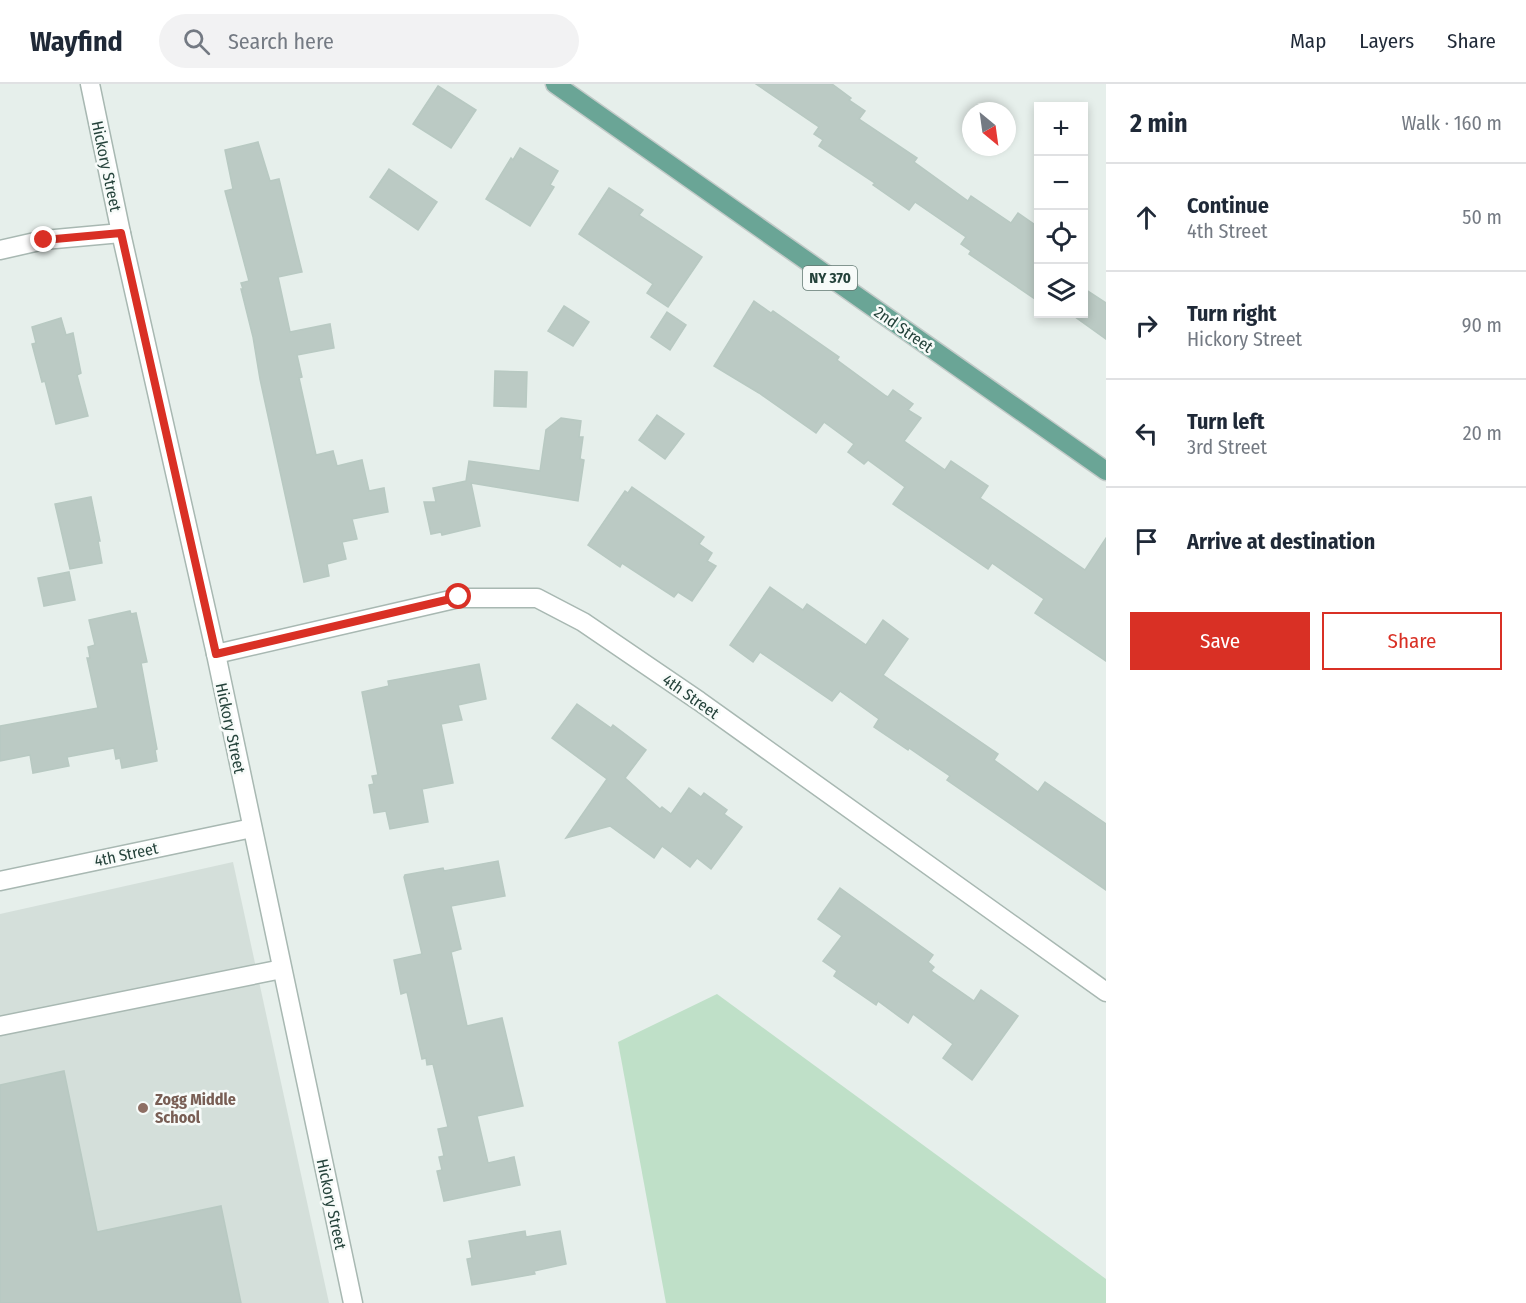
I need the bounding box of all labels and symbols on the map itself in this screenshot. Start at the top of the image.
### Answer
north arrow [962,102,1016,156]
street label: Hickory Street [88,119,126,214]
route end [30,226,56,252]
road number: NY 370 [803,266,857,290]
street label: 2nd Street [871,302,937,357]
route start [445,583,471,609]
street label: 4th Street [659,670,723,723]
street label: Hickory Street [212,681,250,776]
street label: 4th Street [93,838,160,870]
place label: Zogg Middle School [155,1090,236,1127]
marker: Zogg Middle School [136,1101,150,1115]
street label: Hickory Street [313,1157,351,1252]

